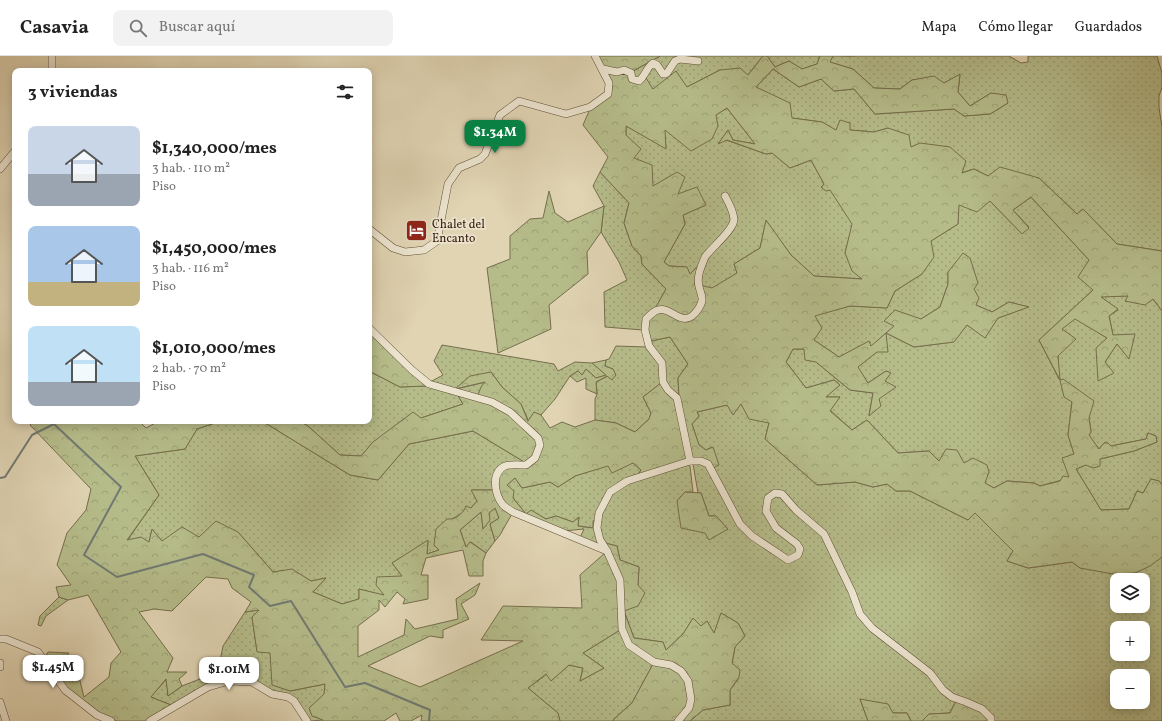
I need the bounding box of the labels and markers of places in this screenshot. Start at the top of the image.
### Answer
pin: $1.34M [462,120,528,154]
place label: Chalet del Encanto [432,217,485,247]
hotel icon: Chalet del Encanto [403,218,429,244]
pin: $1.45M [20,655,86,689]
pin: $1.01M [196,657,262,691]

